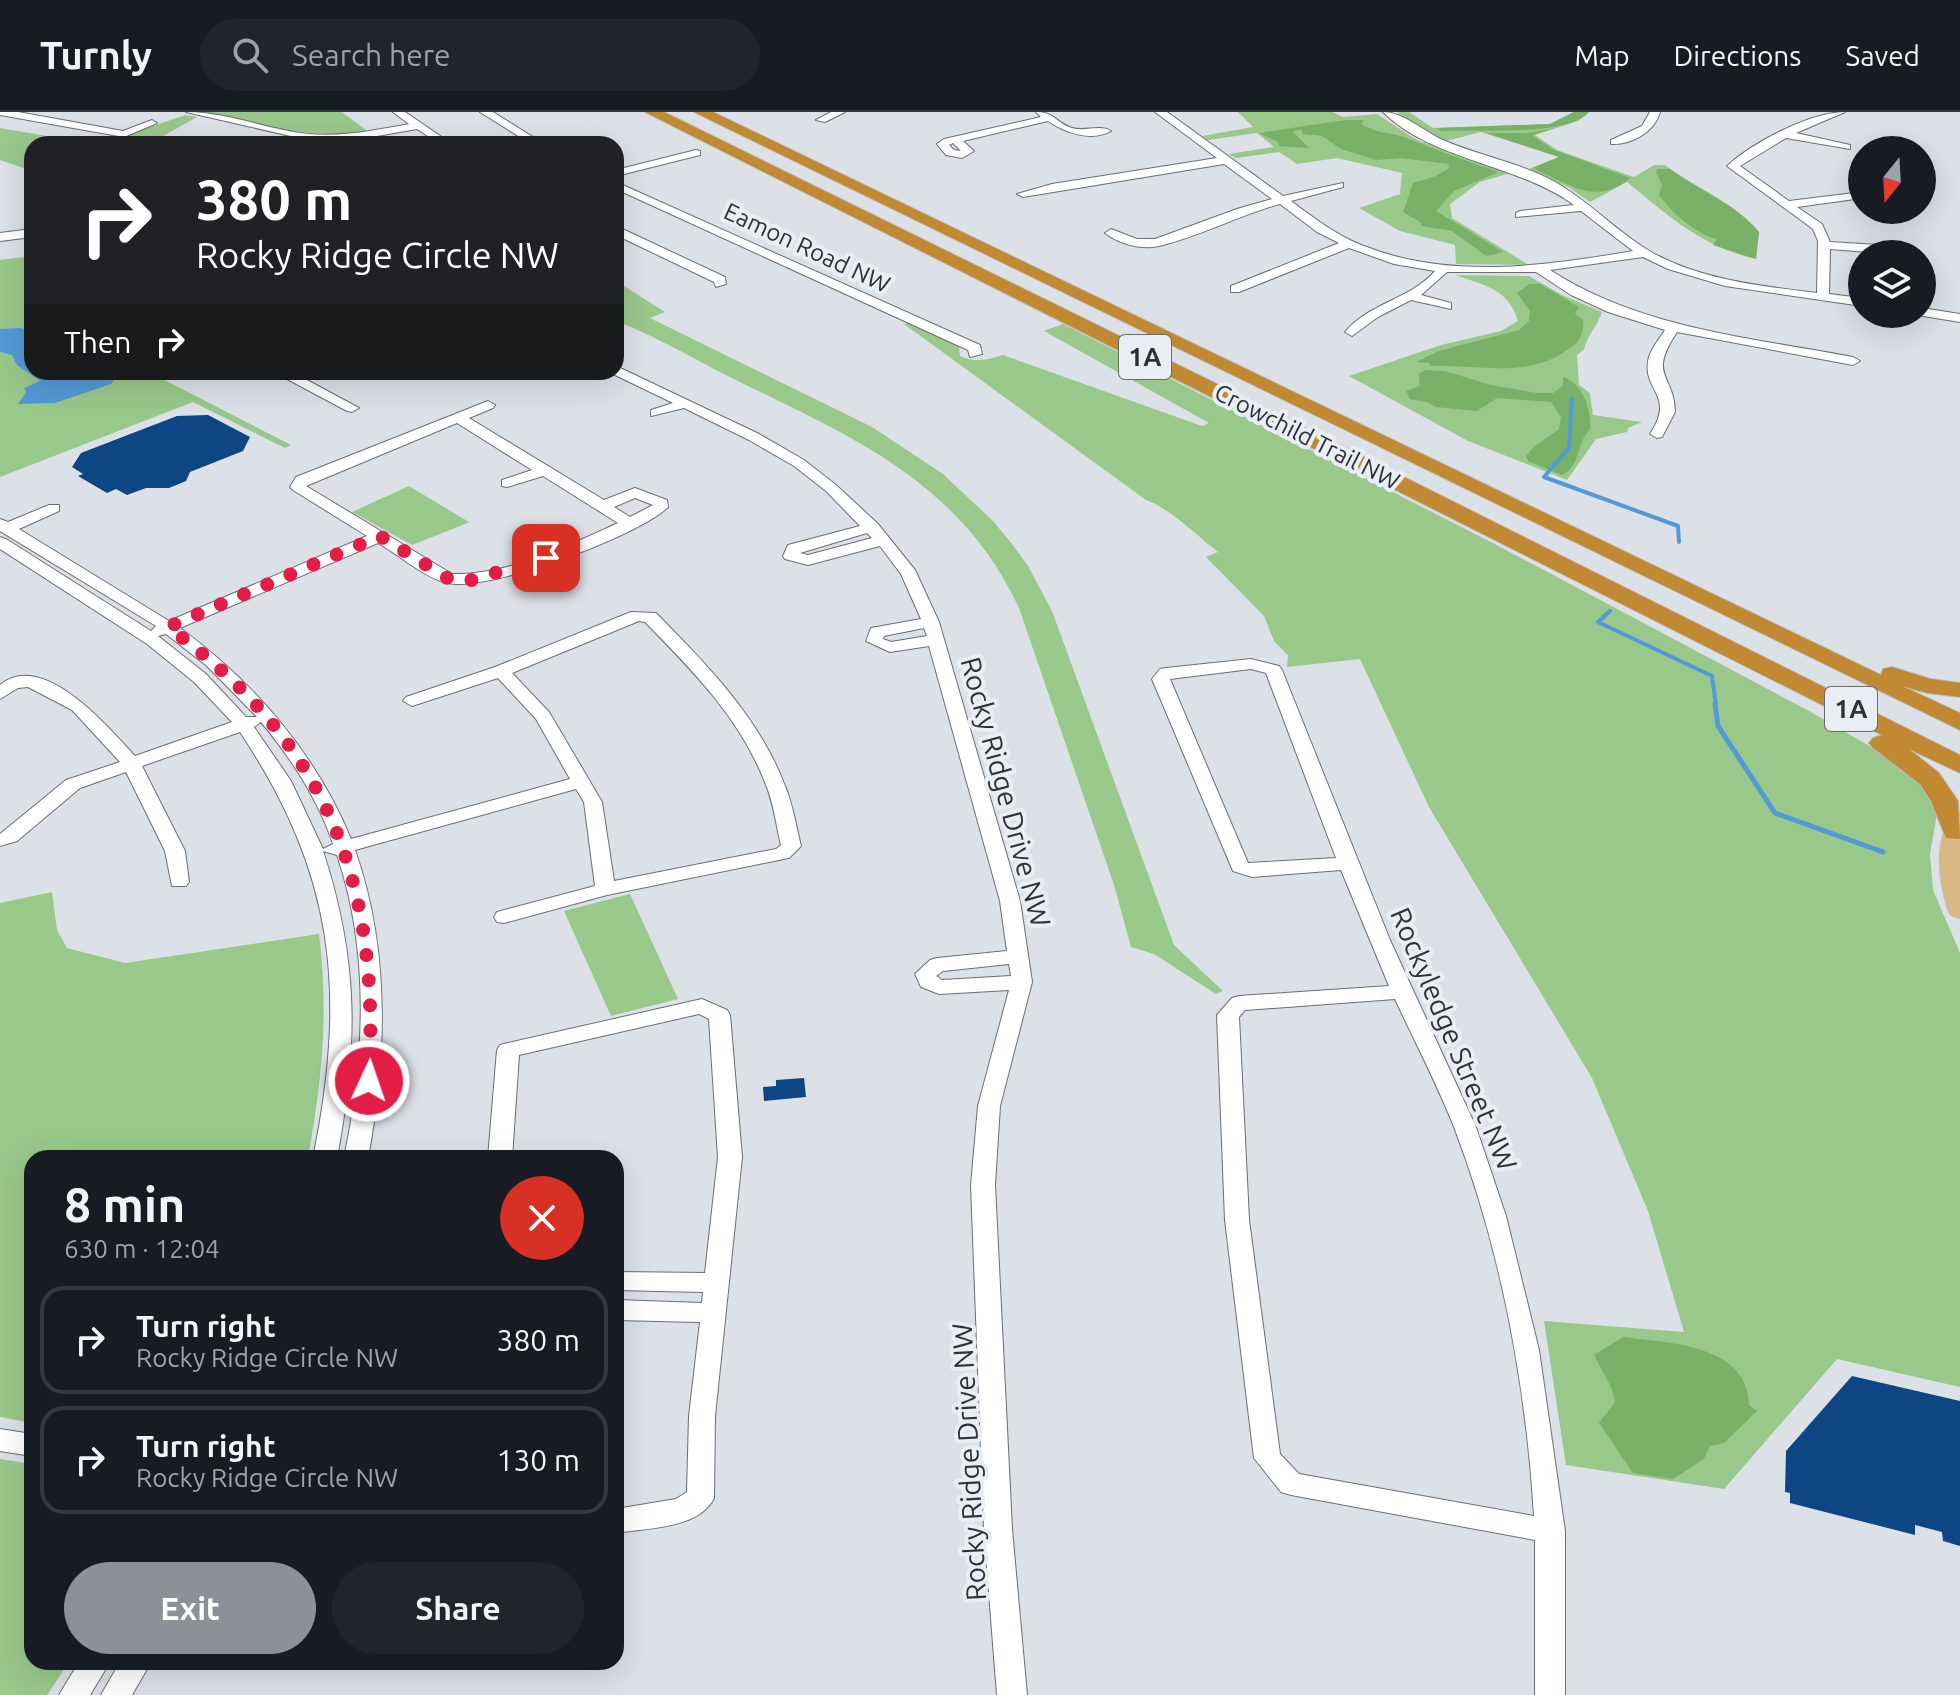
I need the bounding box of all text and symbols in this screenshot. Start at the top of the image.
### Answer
search box [200,19,760,91]
icon: search [228,33,272,77]
text: Turnly [40,34,152,76]
text: Search here [292,38,451,72]
text: Map [1574,40,1630,71]
text: Directions [1674,40,1801,71]
text: Saved [1845,40,1920,71]
north arrow [1848,136,1936,224]
map controls [1848,136,1936,328]
icon: right [64,168,168,272]
text: 380 m [196,168,352,231]
street label: Eamon Road NW [720,197,894,298]
text: Rocky Ridge Circle NW [196,234,559,275]
button: layers [1848,240,1936,328]
icon: right [148,320,192,364]
text: Then [64,325,132,359]
road number: 1A [1119,335,1171,379]
street label: Crowchild Trail NW [1210,378,1404,495]
pin [512,524,580,592]
icon: arrive [524,536,568,580]
street label: Rocky Ridge Drive NW [956,654,1057,930]
road number: 1A [1825,687,1877,731]
street label: Rockyledge Street NW [1385,903,1524,1175]
position arrow [327,1039,411,1123]
button: close [500,1176,584,1260]
text: 8 min [64,1177,185,1231]
text: 630 m · 12:04 [64,1234,220,1263]
text: Turn right [136,1309,276,1343]
icon: right [68,1318,112,1362]
street label: Rocky Ridge Drive NW [946,1322,991,1602]
text: 380 m [496,1323,580,1357]
text: Rocky Ridge Circle NW [136,1343,398,1372]
text: Turn right [136,1429,276,1463]
icon: right [68,1438,112,1482]
text: 130 m [496,1443,580,1477]
text: Rocky Ridge Circle NW [136,1463,398,1492]
button: Exit [64,1562,316,1654]
button: Share [332,1562,584,1654]

